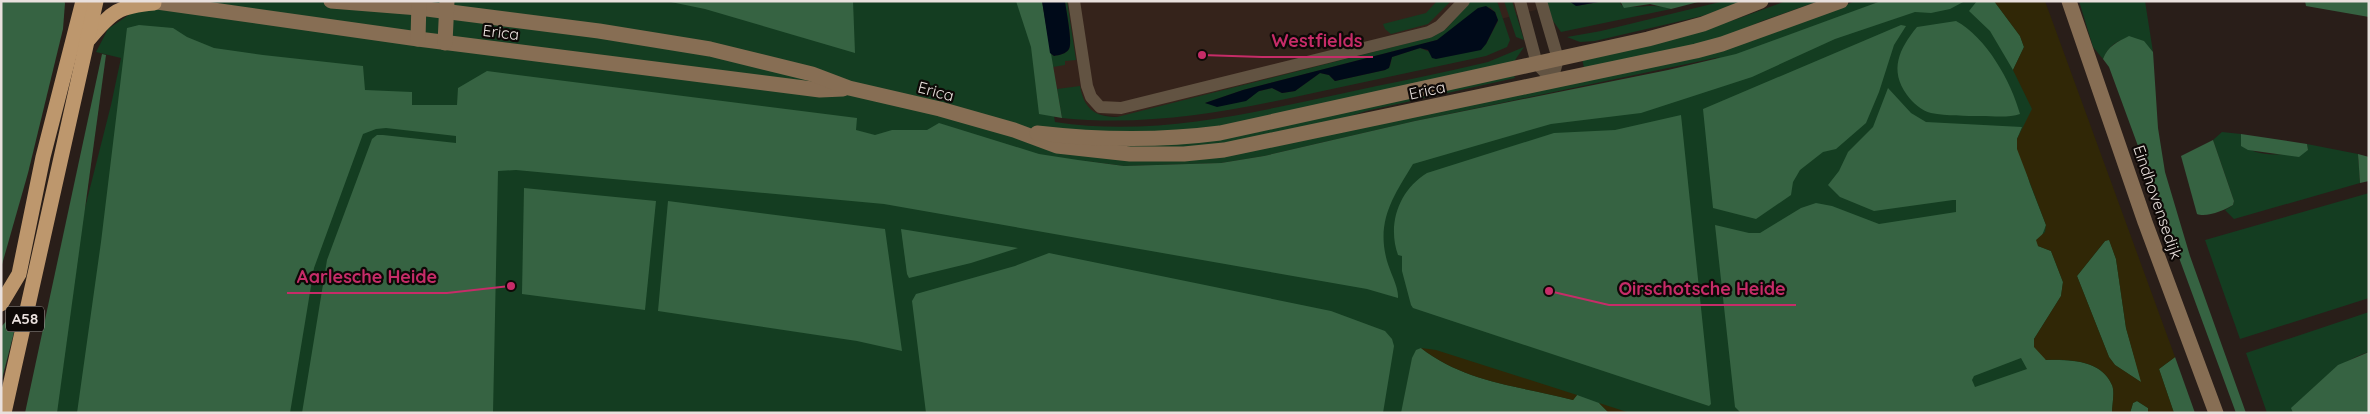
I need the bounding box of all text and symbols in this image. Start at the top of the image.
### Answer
street label: Erica [482,20,520,44]
callout: Westfields [1262,24,1373,57]
text: Westfields [1272,29,1363,52]
street label: Erica [1407,76,1447,104]
street label: Erica [916,77,956,105]
street label: Eindhovensedijk [2129,142,2187,262]
callout: Aarlesche Heide [287,260,447,293]
text: Aarlesche Heide [297,265,437,288]
callout: Oirschotsche Heide [1609,272,1796,305]
text: Oirschotsche Heide [1618,277,1786,300]
road number: A58 [6,306,44,332]

